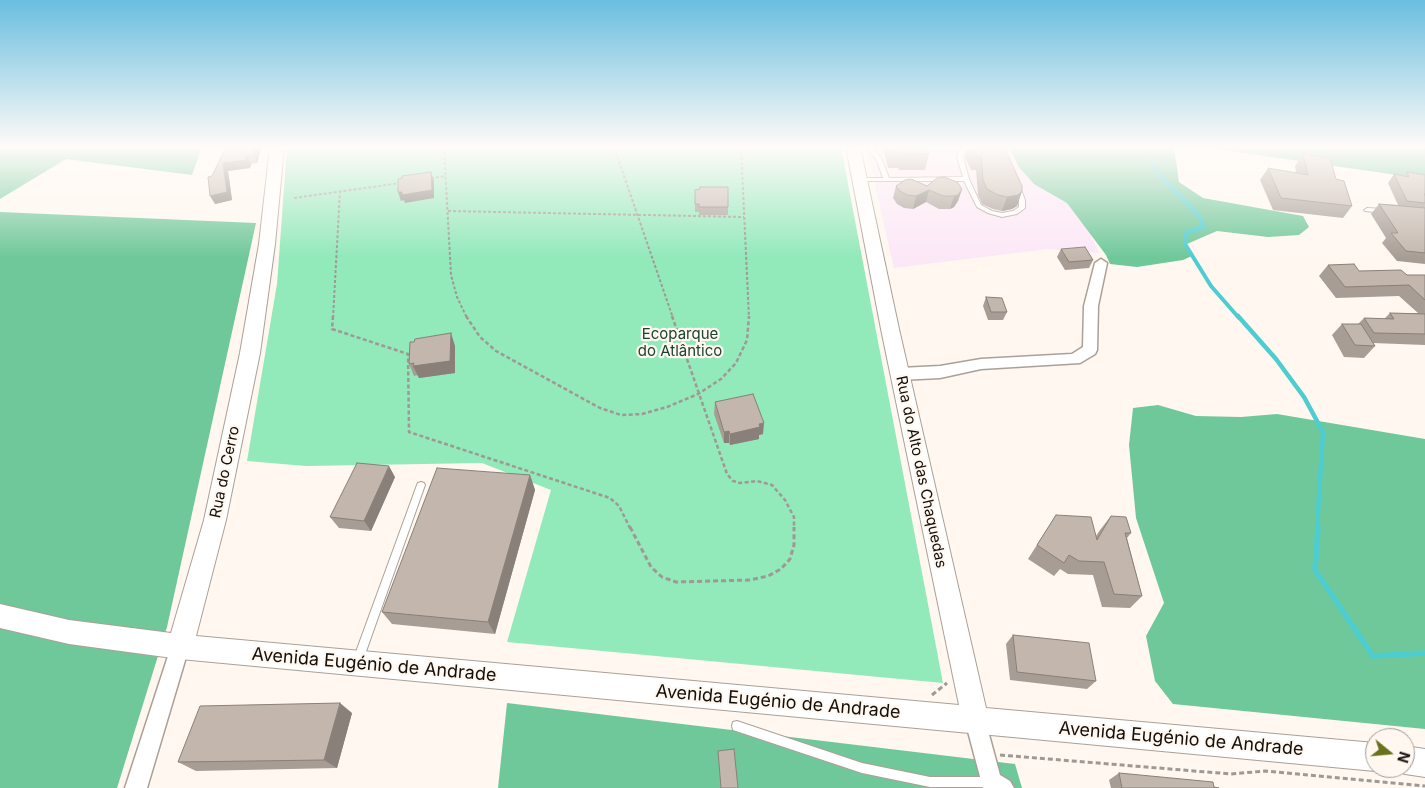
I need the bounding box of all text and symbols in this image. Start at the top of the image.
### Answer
park label: Ecoparque do Atlântico [638,325,722,360]
street label: Rua do Alto das Chaquedas [892,374,950,570]
street label: Rua do Cerro [206,424,244,520]
street label: Avenida Eugénio de Andrade [251,644,497,686]
street label: Avenida Eugénio de Andrade [655,681,901,723]
street label: Avenida Eugénio de Andrade [1058,718,1304,760]
north arrow [1365,728,1415,778]
text: N [1394,750,1414,765]

